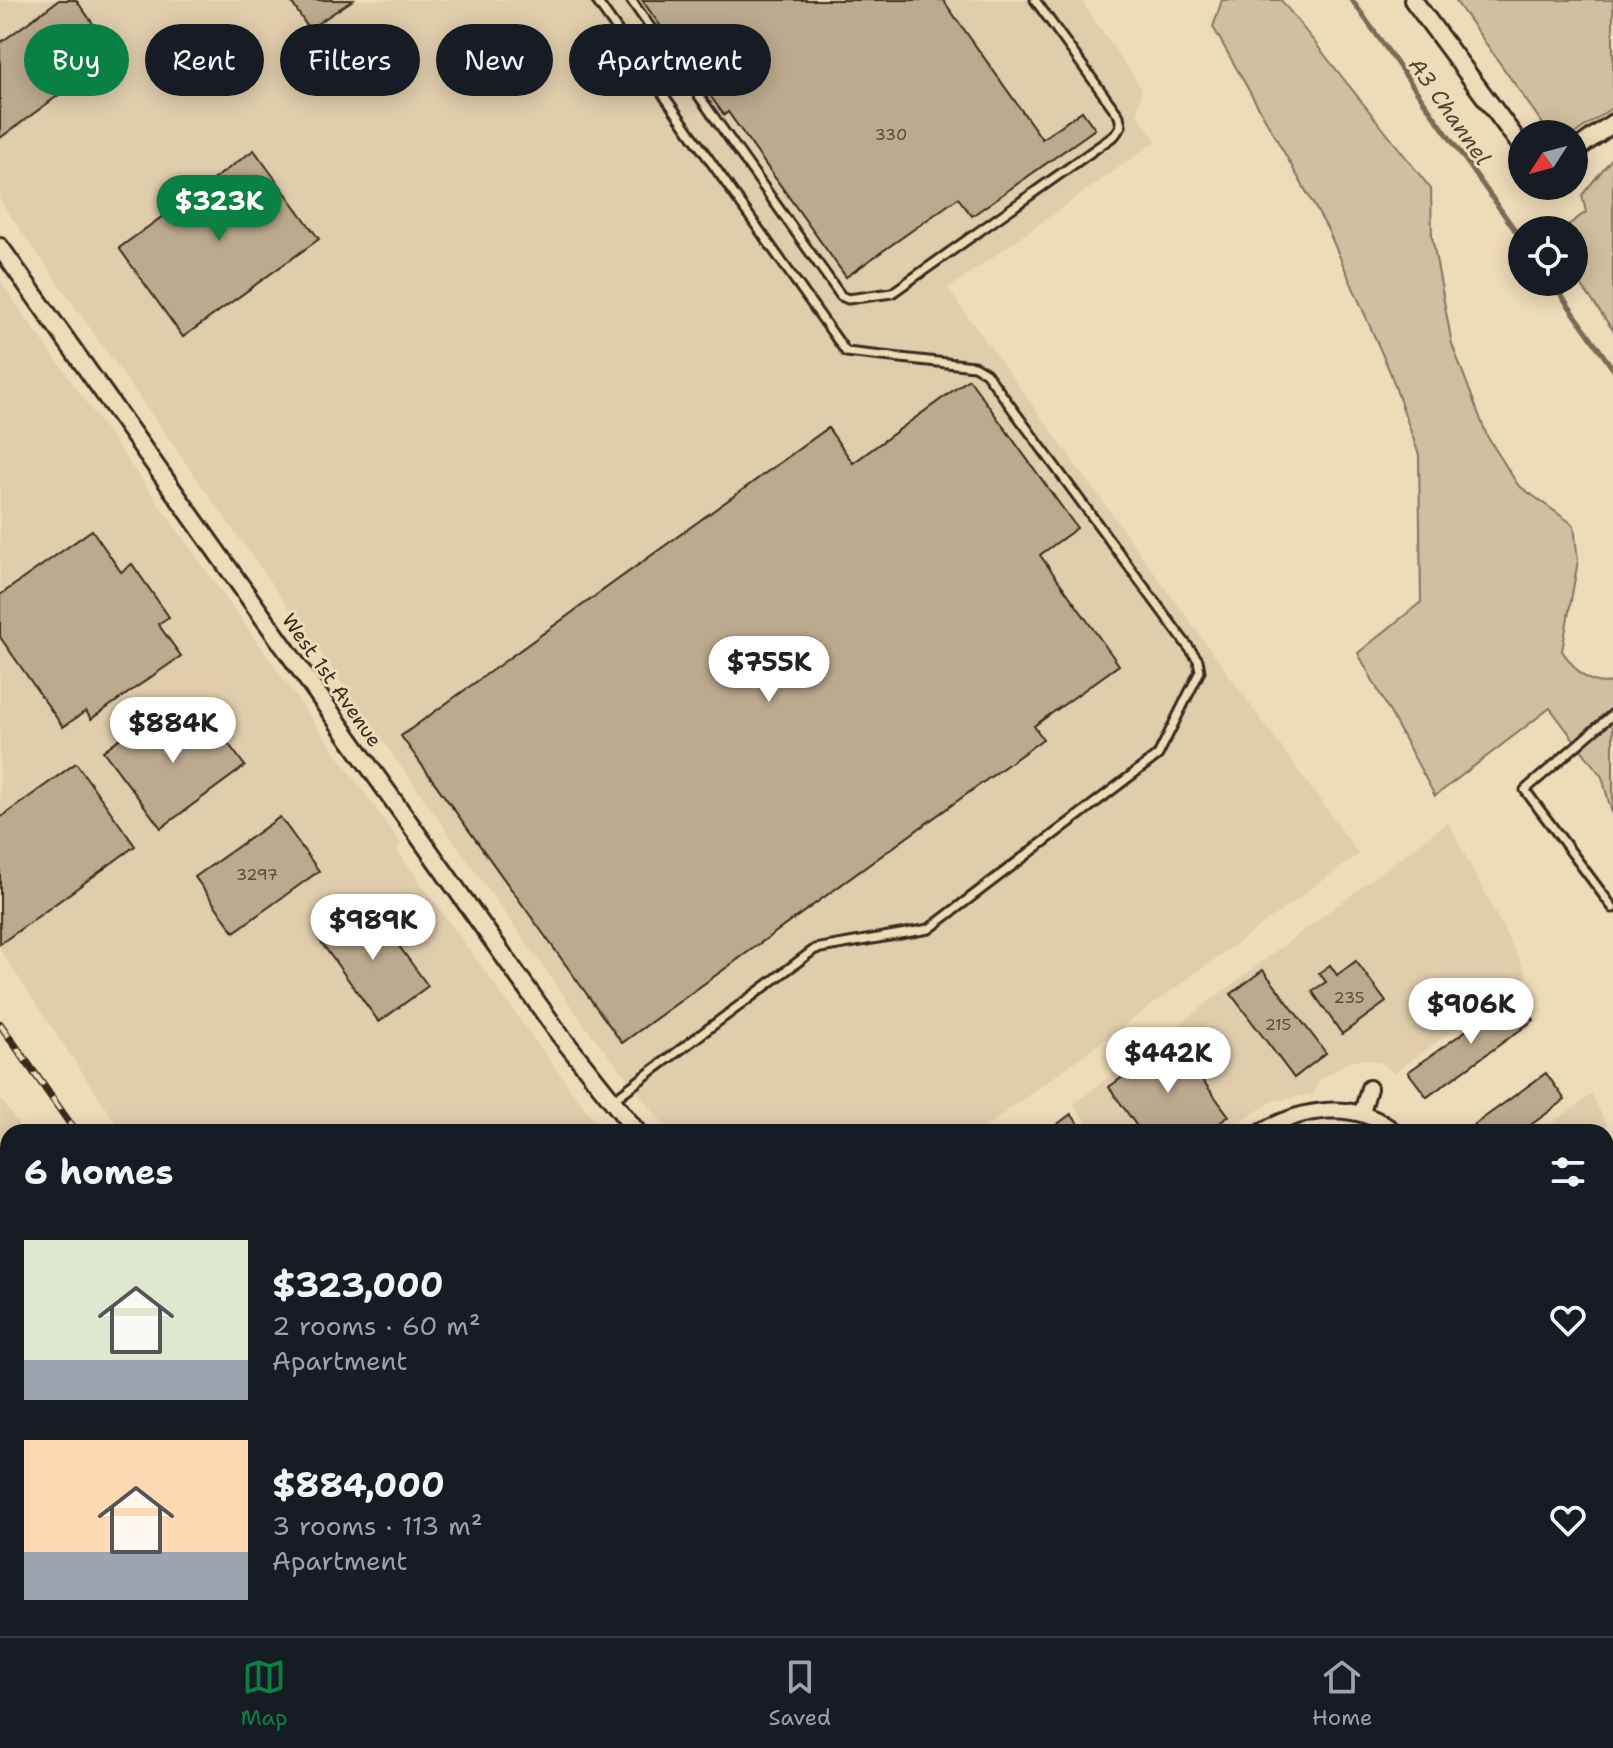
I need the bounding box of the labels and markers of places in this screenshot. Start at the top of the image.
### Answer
pin: $323K [163,175,275,243]
pin: $755K [713,636,825,704]
pin: $884K [117,697,229,765]
pin: $989K [317,894,429,962]
pin: $906K [1415,978,1527,1046]
pin: $442K [1112,1027,1224,1095]

